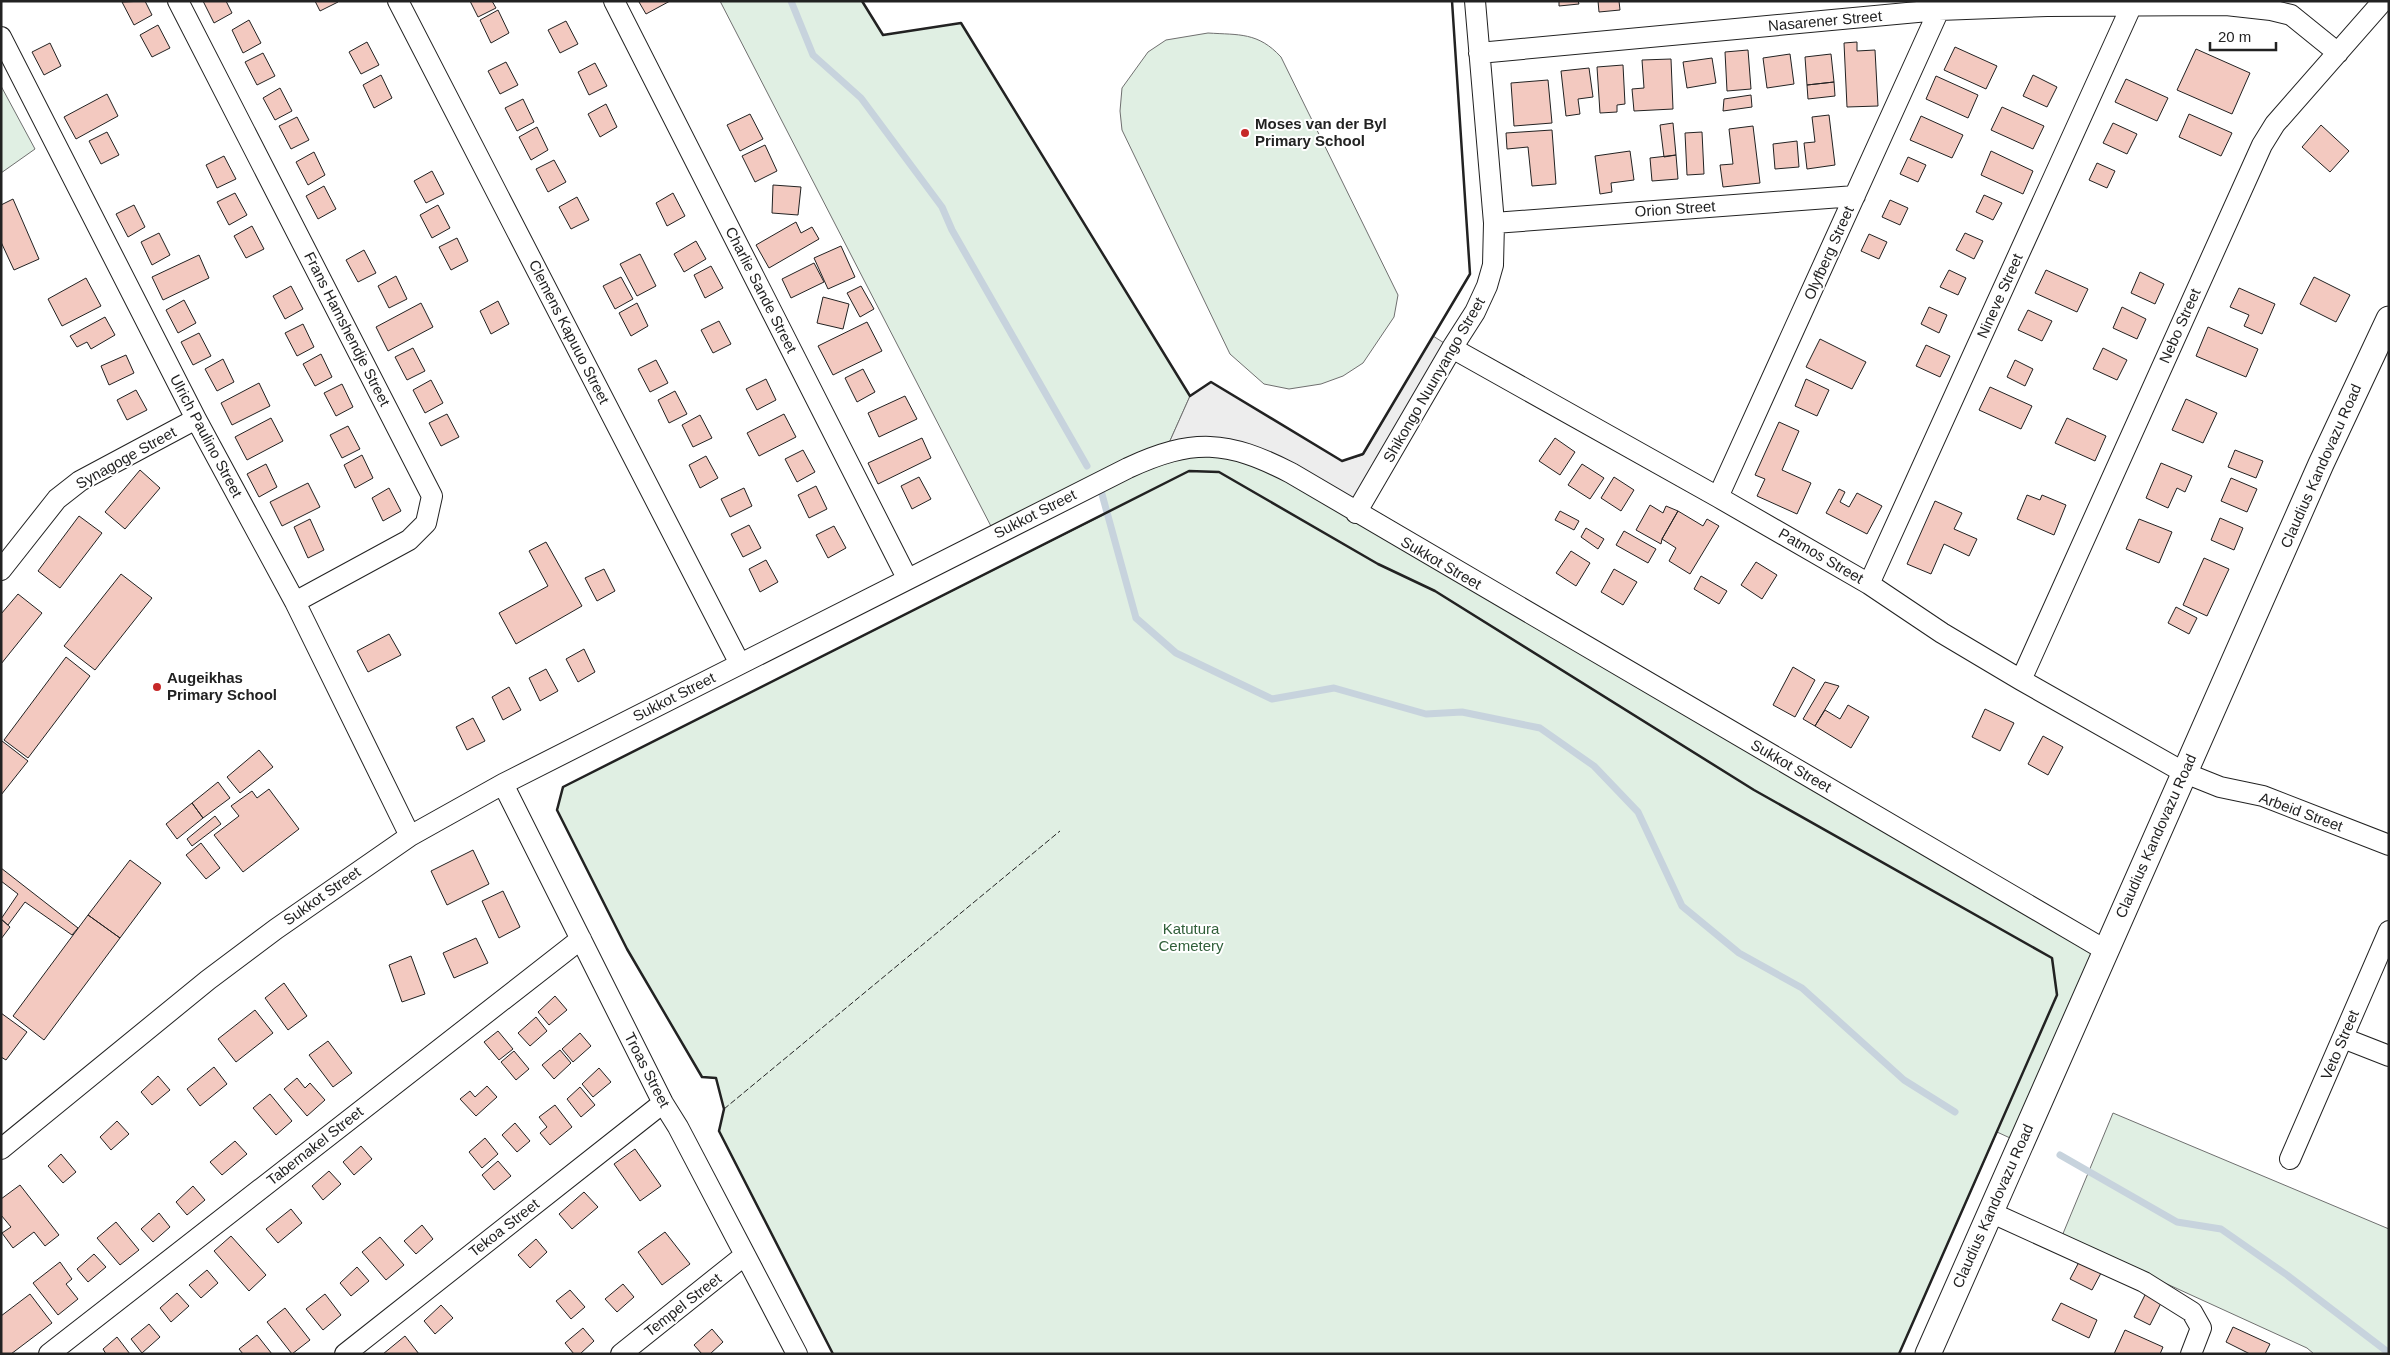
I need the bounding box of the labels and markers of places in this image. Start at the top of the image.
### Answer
place label: Moses van der Byl Primary School [1255,115,1387,149]
marker: Moses van der Byl Primary School [1239,127,1251,139]
place label: Augeikhas Primary School [167,669,277,703]
marker: Augeikhas Primary School [151,681,163,693]

